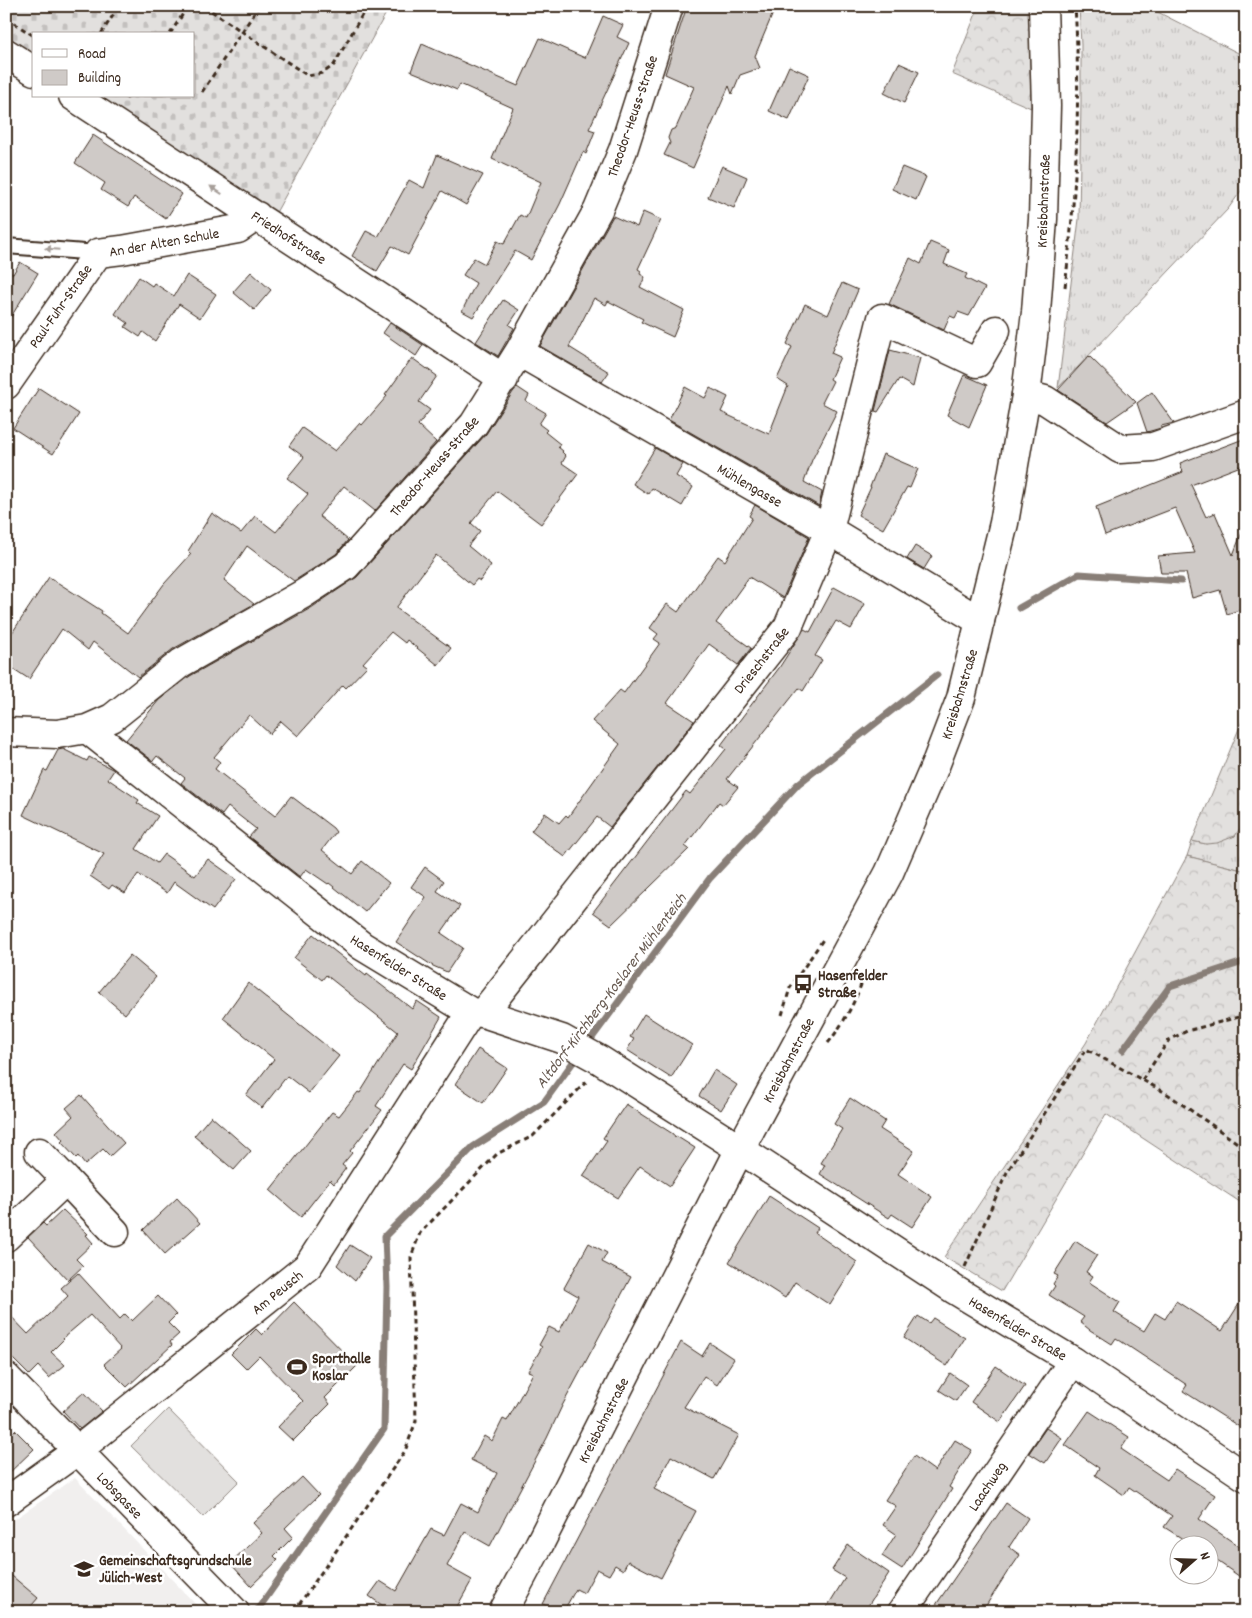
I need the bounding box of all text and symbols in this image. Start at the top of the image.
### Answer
legend [32,32,195,98]
text: Road [78,44,106,66]
street label: Theodor-Heuss-Straße [603,52,665,181]
text: Building [78,68,121,90]
street label: Kreisbahnstraße [1032,153,1058,248]
one-way arrow [210,185,223,194]
street label: Friedhofstraße [246,206,330,271]
street label: An der Alten Schule [107,223,222,264]
one-way arrow [44,245,60,253]
street label: Paul-Fuhr-Straße [24,260,99,354]
street label: Theodor-Heuss-Straße [385,412,486,523]
street label: Mühlengasse [712,459,786,514]
street label: Drieschstraße [729,623,796,700]
street label: Kreisbahnstraße [937,646,985,743]
water label: Altdorf-Kirchberg-Koslarer Mühlenteich [531,889,694,1094]
street label: Hasenfelder Straße [345,930,451,1008]
place label: Hasenfelder Straße [818,966,888,1005]
bus stop icon: Hasenfelder Straße [792,973,814,995]
street label: Kreisbahnstraße [758,1014,822,1107]
street label: Am Peusch [248,1266,309,1321]
street label: Hasenfelder Straße [964,1292,1071,1368]
place label: Sporthalle Koslar [312,1349,371,1388]
sports icon: Sporthalle Koslar [286,1356,308,1378]
street label: Kreisbahnstraße [574,1374,636,1468]
street label: Laachweg [964,1458,1013,1516]
street label: Lobsgasse [90,1468,147,1525]
north arrow [1170,1536,1220,1586]
text: N [1194,1550,1215,1563]
place label: Gemeinschaftsgrundschule Jülich-West [99,1551,252,1590]
school or university icon: Gemeinschaftsgrundschule Jülich-West [73,1558,95,1580]

